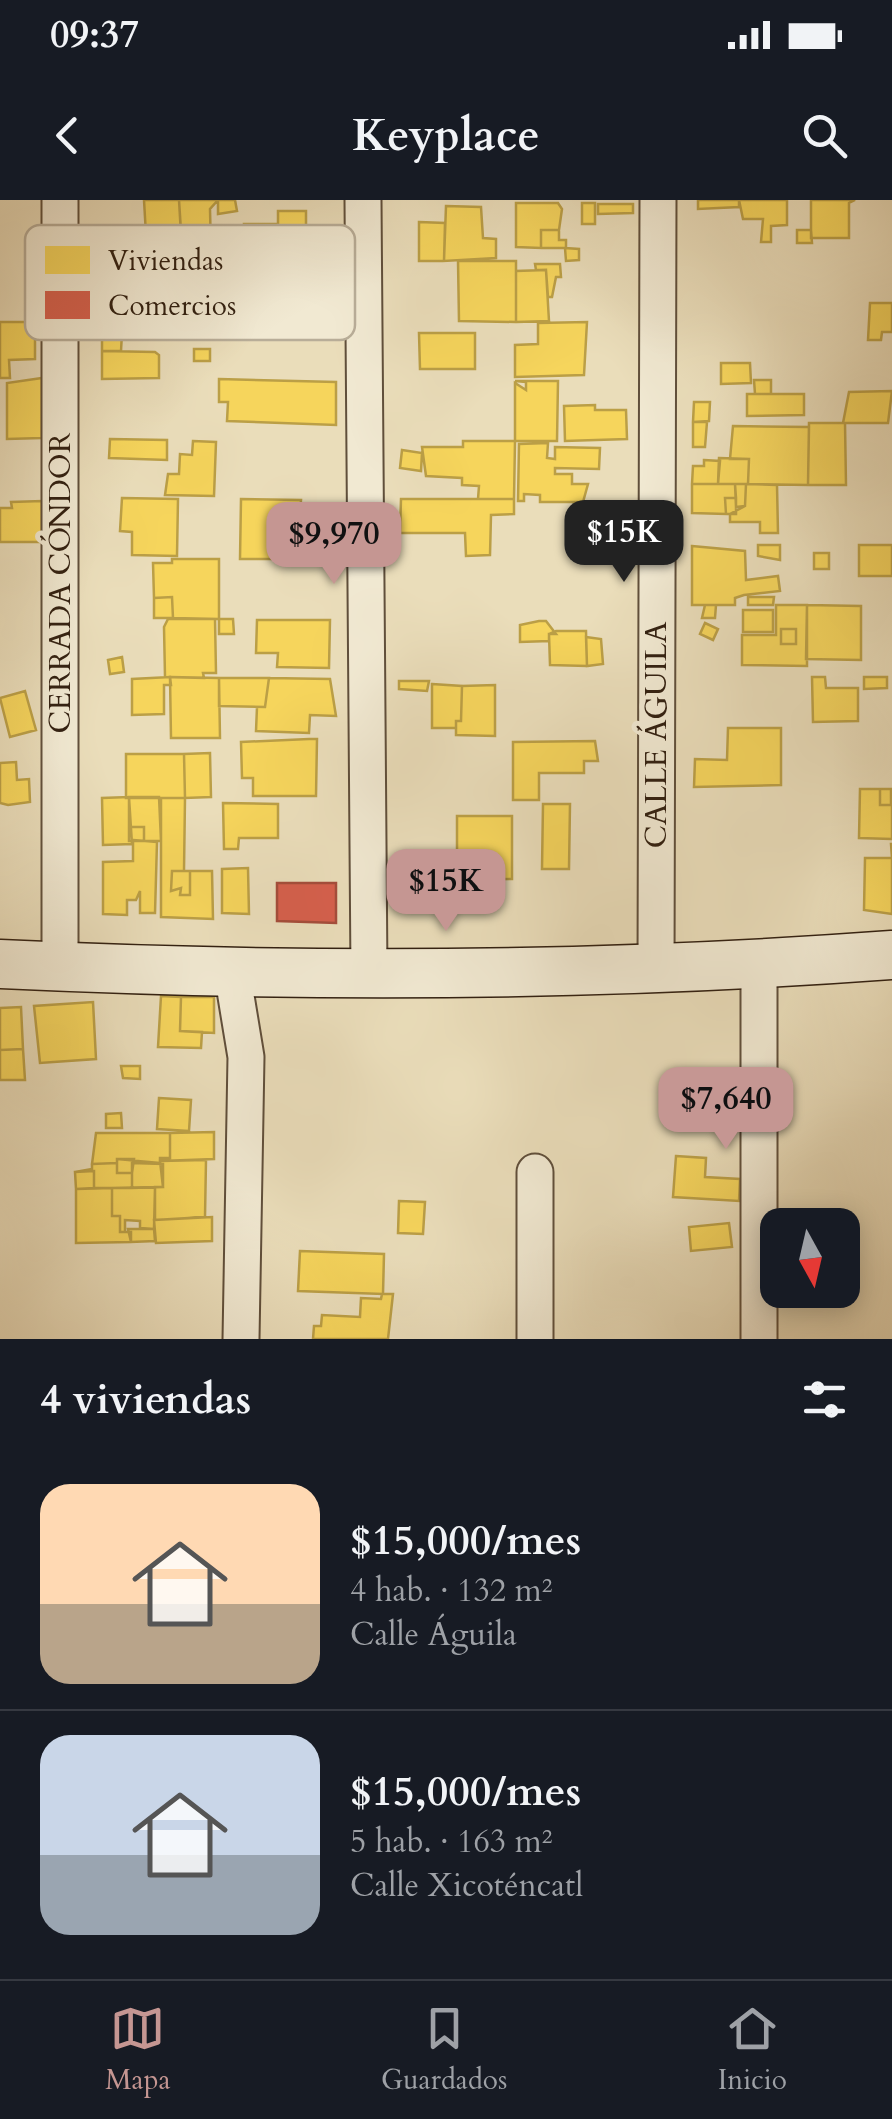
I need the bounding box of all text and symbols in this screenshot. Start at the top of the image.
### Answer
text: 09:37 [50,9,139,61]
text: Keyplace [352,105,540,166]
icon: back [40,108,95,163]
icon: search [797,108,852,163]
legend [25,225,355,340]
text: Viviendas [108,242,224,280]
text: Comercios [108,287,236,325]
street label: CERRADA CÓNDOR [40,432,81,734]
pin: $15K [565,500,683,585]
pin: $9,970 [253,502,415,587]
text: $15K [586,510,662,554]
text: $9,970 [288,512,380,556]
street label: CALLE ÁGUILA [636,621,677,848]
pin: $15K [387,849,505,934]
text: $15K [408,859,484,903]
pin: $7,640 [645,1067,807,1152]
text: $7,640 [680,1077,772,1121]
north arrow [760,1208,860,1308]
map controls [760,1208,860,1308]
text: 4 viviendas [40,1371,251,1428]
icon: filters [797,1372,852,1427]
text: $15,000/mes [350,1512,581,1569]
icon: home [120,1524,240,1644]
text: 4 hab. · 132 m² [350,1569,553,1613]
text: Calle Águila [350,1613,517,1657]
text: $15,000/mes [350,1763,581,1820]
icon: home [120,1775,240,1895]
text: 5 hab. · 163 m² [350,1820,553,1864]
text: Calle Xicoténcatl [350,1864,583,1908]
tab: Mapa [105,2001,171,2099]
tab: Guardados [381,2001,507,2099]
tab: Inicio [718,2001,787,2099]

